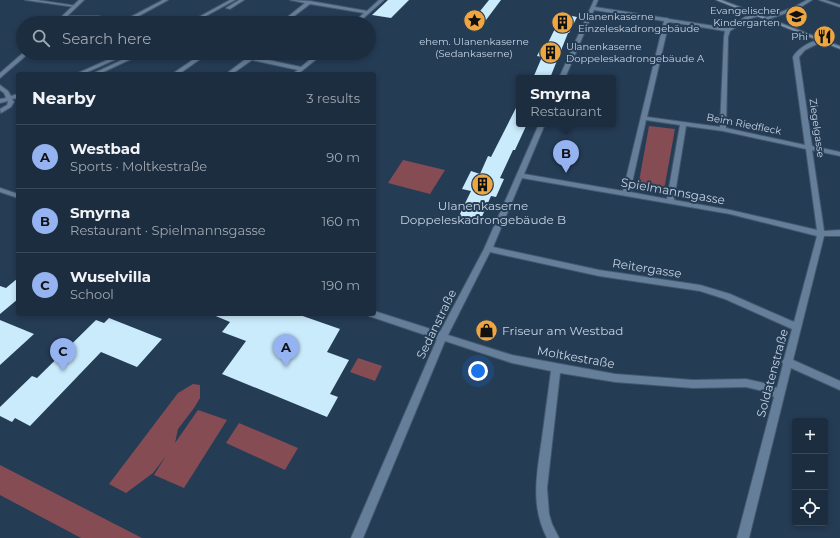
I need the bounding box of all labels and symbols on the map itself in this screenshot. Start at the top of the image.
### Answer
school or university icon: Evangelischer Kindergarten [783,3,809,29]
place label: Evangelischer Kindergarten [710,4,780,29]
place icon: ehem. Ulanenkaserne (Sedankaserne) [461,8,487,34]
building icon: Ulanenkaserne Einzeleskadrongebäude [550,9,576,35]
place label: Ulanenkaserne Einzeleskadrongebäude [578,10,699,35]
restaurant icon: Phi [811,23,837,49]
place label: Phi [791,30,808,43]
place label: ehem. Ulanenkaserne (Sedankaserne) [419,35,529,60]
building icon: Ulanenkaserne Doppeleskadrongebäude A [537,39,563,65]
place label: Ulanenkaserne Doppeleskadrongebäude A [566,40,705,65]
street label: Ziegelgasse [806,98,828,158]
street label: Beim Riedfleck [706,110,782,138]
pin: B [553,140,579,173]
building icon: Ulanenkaserne Doppeleskadrongebäude B [470,171,496,197]
street label: Spielmannsgasse [620,174,726,208]
place label: Ulanenkaserne Doppeleskadrongebäude B [400,198,566,227]
street label: Reitergasse [611,255,683,281]
street label: Sedanstraße [413,287,459,361]
shop icon: Friseur am Westbad [474,317,500,343]
place label: Friseur am Westbad [502,323,623,338]
street label: Soldatenstraße [753,327,791,419]
pin: A [273,334,299,367]
pin: C [50,338,76,371]
street label: Moltkestraße [536,343,616,371]
your location [468,361,488,381]

